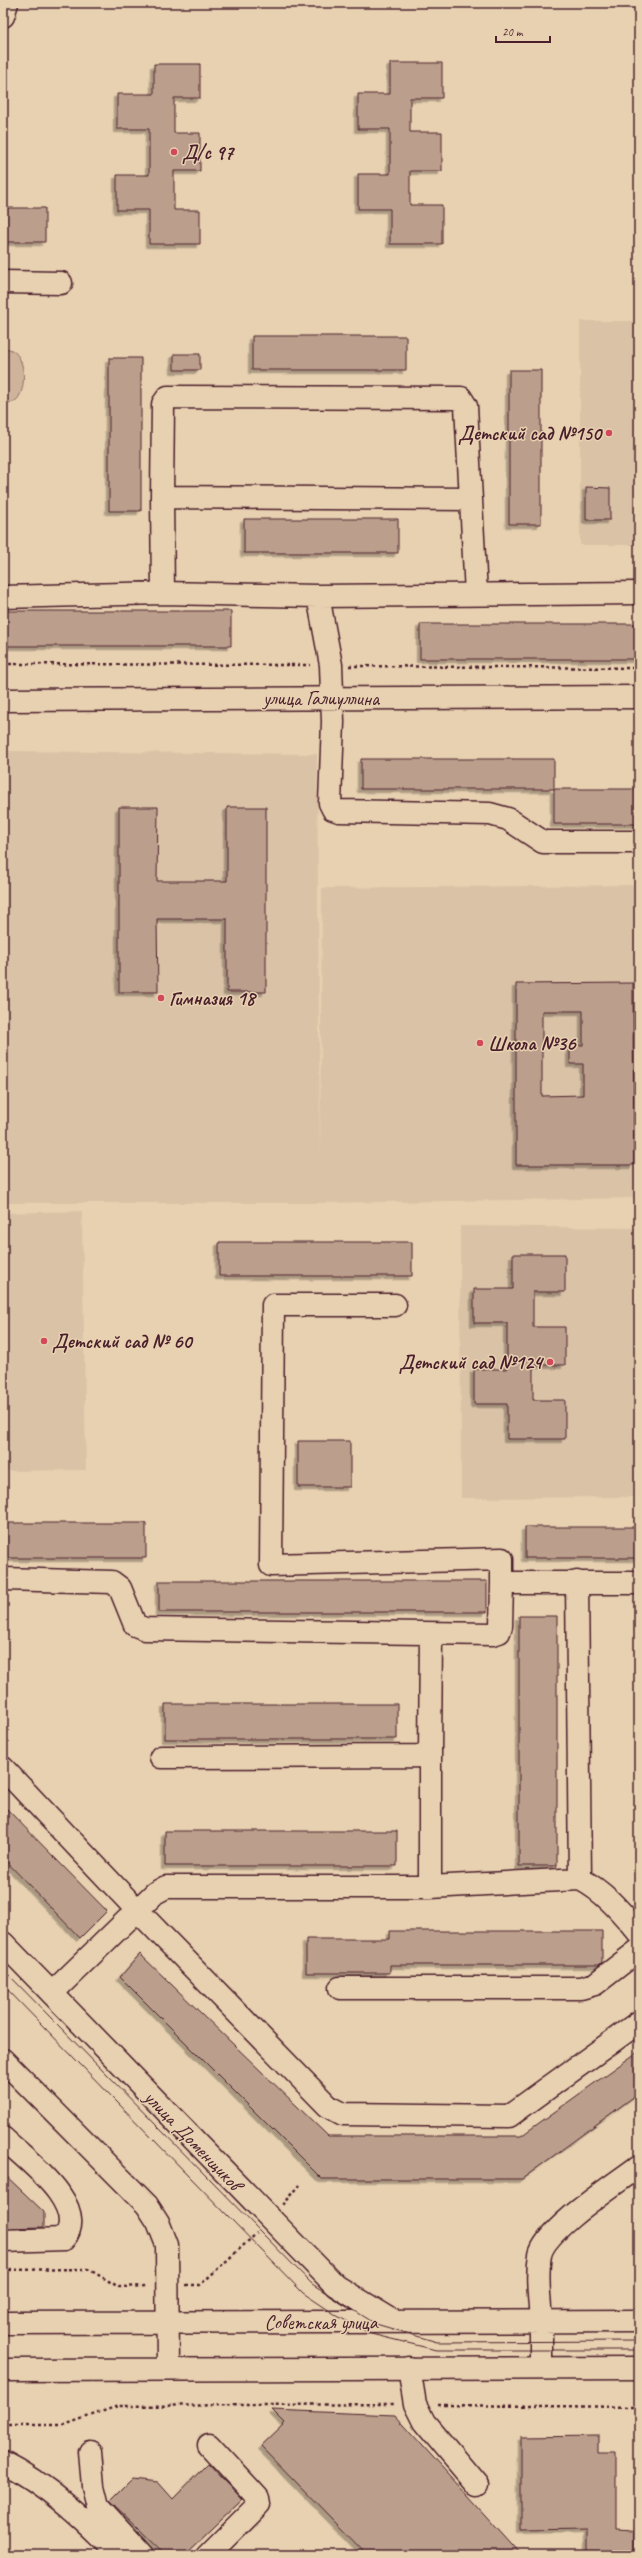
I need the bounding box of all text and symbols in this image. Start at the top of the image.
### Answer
scale bar [496,18,550,44]
text: 20 m [502,24,524,40]
place label: Д/с 97 [182,140,235,165]
marker: Д/с 97 [169,147,179,157]
place label: Детский сад №150 [458,421,603,446]
marker: Детский сад №150 [604,428,614,438]
street label: улица Галиуллина [262,686,381,711]
place label: Гимназия 18 [169,986,258,1011]
marker: Гимназия 18 [156,993,166,1003]
place label: Школа №36 [488,1031,577,1056]
marker: Школа №36 [475,1038,485,1048]
place label: Детский сад № 60 [52,1329,193,1354]
marker: Детский сад № 60 [39,1336,49,1346]
place label: Детский сад №124 [399,1350,545,1375]
marker: Детский сад №124 [545,1357,555,1367]
street label: улица Доменщиков [138,2084,250,2199]
street label: Советская улица [265,2310,379,2335]

